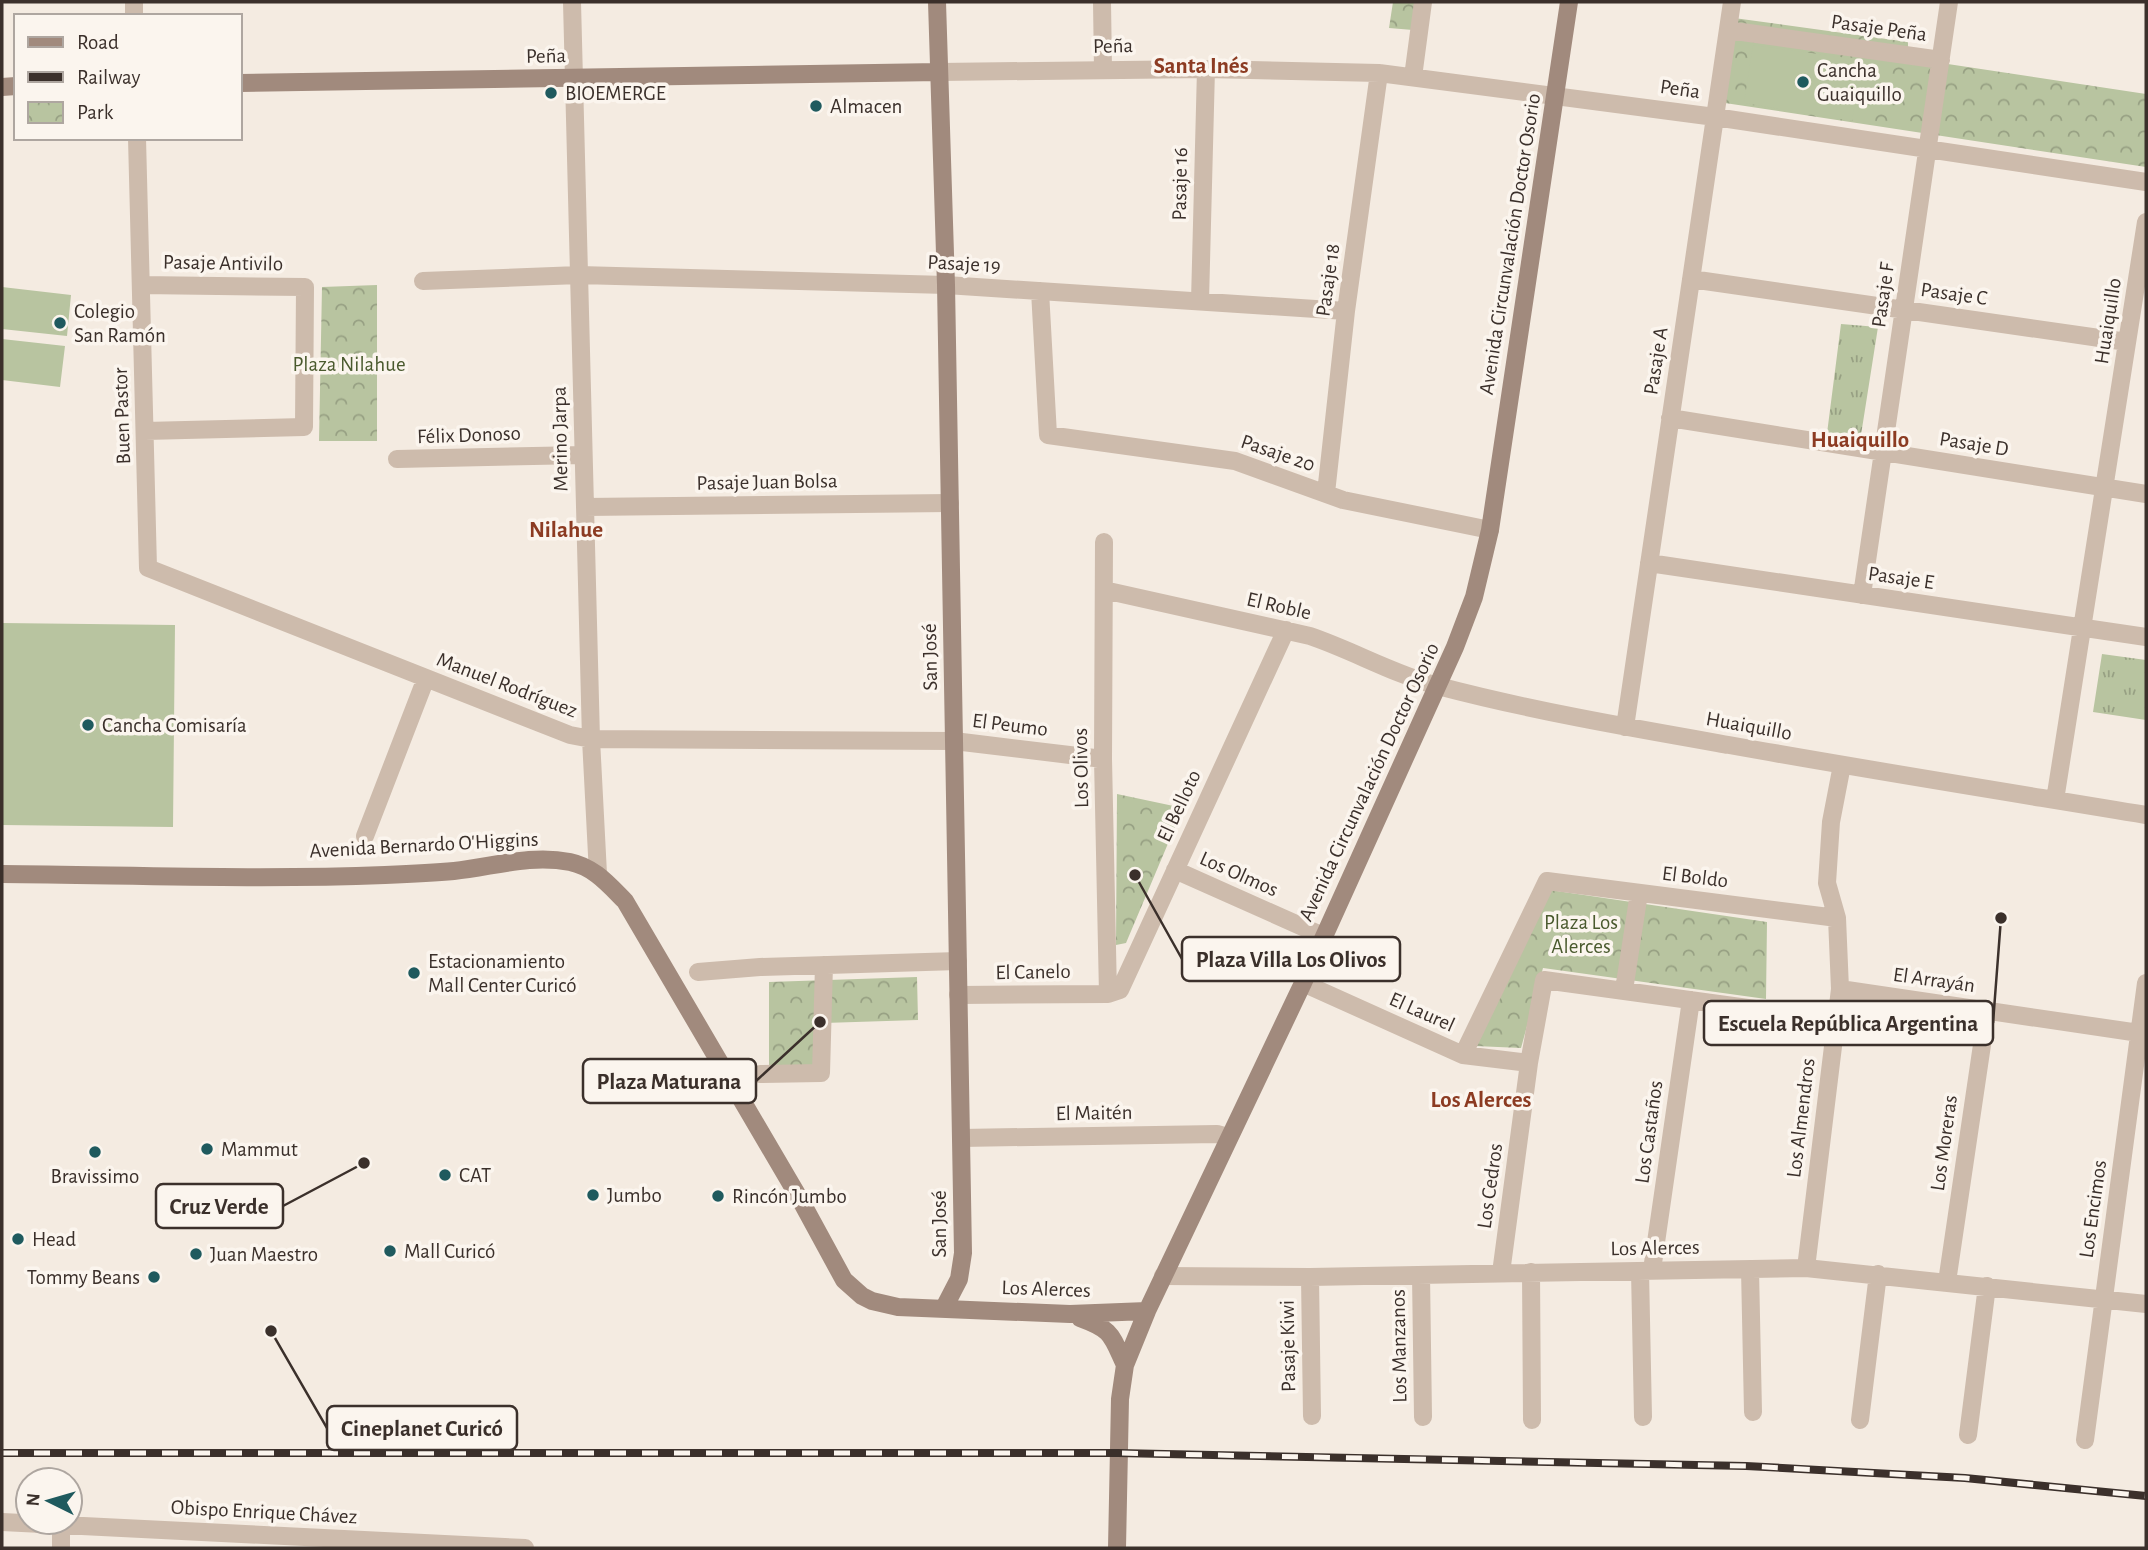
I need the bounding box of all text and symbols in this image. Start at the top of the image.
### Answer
street label: Pasaje Peña [1830,11,1929,45]
legend [14,14,242,140]
text: Road [77,32,119,53]
street label: Peña [1093,35,1134,57]
street label: Peña [526,45,567,67]
district label: Santa Inés [1154,55,1249,78]
place label: Cancha Guaiquillo [1817,60,1902,105]
text: Railway [77,67,140,88]
marker: Cancha Guaiquillo [1795,74,1811,90]
street label: Peña [1659,76,1702,102]
place label: BIOEMERGE [565,83,666,104]
marker: BIOEMERGE [543,85,559,101]
street label: Avenida Circunvalación Doctor Osorio [1476,92,1544,396]
place label: Almacen [830,96,902,117]
marker: Almacen [808,98,824,114]
text: Park [77,102,114,123]
street label: Pasaje 16 [1169,147,1191,221]
street label: Pasaje 18 [1312,242,1344,318]
street label: Pasaje Antivilo [163,251,283,275]
street label: Pasaje 19 [927,252,1001,276]
street label: Pasaje F [1868,260,1898,329]
street label: Huaiquillo [2091,276,2125,366]
street label: Pasaje C [1919,279,1989,309]
place label: Colegio San Ramón [74,301,166,346]
marker: Colegio San Ramón [52,315,68,331]
street label: Pasaje A [1640,326,1672,396]
park label: Plaza Nilahue [292,354,406,375]
street label: Buen Pastor [110,367,134,465]
street label: Merino Jarpa [549,386,571,492]
street label: Félix Donoso [417,423,521,447]
street label: Pasaje D [1938,428,2010,460]
district label: Huaiquillo [1811,429,1909,452]
street label: Pasaje 20 [1238,431,1318,475]
street label: Pasaje Juan Bolsa [696,470,838,494]
district label: Nilahue [529,519,603,542]
street label: Pasaje E [1867,563,1935,593]
street label: El Roble [1245,588,1313,624]
street label: San José [919,623,941,691]
street label: Avenida Circunvalación Doctor Osorio [1295,640,1443,924]
street label: Manuel Rodríguez [434,649,580,721]
street label: Huaiquillo [1704,708,1794,744]
street label: El Peumo [971,710,1049,740]
place label: Cancha Comisaría [102,715,247,736]
marker: Cancha Comisaría [80,717,96,733]
street label: Los Olivos [1070,728,1092,808]
street label: El Belloto [1153,767,1205,845]
street label: Avenida Bernardo O'Higgins [309,829,539,861]
street label: Los Olmos [1197,847,1281,901]
street label: El Boldo [1661,863,1729,891]
park label: Plaza Los Alerces [1544,912,1618,957]
callout: Plaza Villa Los Olivos [1182,937,1400,981]
text: Plaza Villa Los Olivos [1196,949,1387,972]
place label: Estacionamiento Mall Center Curicó [428,951,577,996]
street label: El Canelo [995,961,1071,983]
street label: El Arrayán [1892,964,1976,996]
marker: Estacionamiento Mall Center Curicó [406,965,422,981]
street label: El Laurel [1386,988,1458,1036]
callout: Escuela República Argentina [1704,1001,1993,1045]
text: Escuela República Argentina [1718,1013,1978,1036]
street label: Los Almendros [1783,1057,1819,1179]
callout: Plaza Maturana [583,1059,756,1103]
text: Plaza Maturana [597,1071,741,1094]
street label: Los Castaños [1631,1079,1667,1185]
district label: Los Alerces [1431,1089,1532,1112]
street label: Los Moreras [1927,1094,1961,1192]
street label: El Maitén [1055,1102,1133,1124]
place label: Mammut [221,1139,298,1160]
marker: Mammut [199,1141,215,1157]
street label: Los Cedros [1474,1142,1506,1230]
marker: Bravissimo [87,1144,103,1160]
street label: Los Encimos [2076,1159,2110,1259]
place label: CAT [459,1165,491,1186]
place label: Bravissimo [51,1166,139,1187]
marker: CAT [437,1167,453,1183]
callout: Cruz Verde [156,1184,283,1228]
place label: Jumbo [607,1185,662,1206]
place label: Rincón Jumbo [732,1186,847,1207]
marker: Jumbo [585,1187,601,1203]
marker: Rincón Jumbo [710,1188,726,1204]
street label: San José [929,1190,950,1258]
text: Cruz Verde [169,1196,269,1219]
place label: Head [32,1229,76,1250]
marker: Head [10,1231,26,1247]
street label: Los Alerces [1610,1237,1700,1259]
place label: Mall Curicó [404,1241,495,1262]
marker: Mall Curicó [382,1243,398,1259]
place label: Juan Maestro [210,1244,318,1265]
marker: Juan Maestro [188,1246,204,1262]
place label: Tommy Beans [27,1267,140,1288]
marker: Tommy Beans [146,1269,162,1285]
street label: Los Alerces [1001,1277,1091,1301]
street label: Los Manzanos [1388,1289,1410,1403]
street label: Pasaje Kiwi [1277,1300,1299,1392]
callout: Cineplanet Curicó [327,1406,517,1450]
text: Cineplanet Curicó [341,1418,503,1441]
north arrow [14,1466,84,1536]
text: N [24,1492,44,1507]
street label: Obispo Enrique Chávez [170,1497,358,1527]

